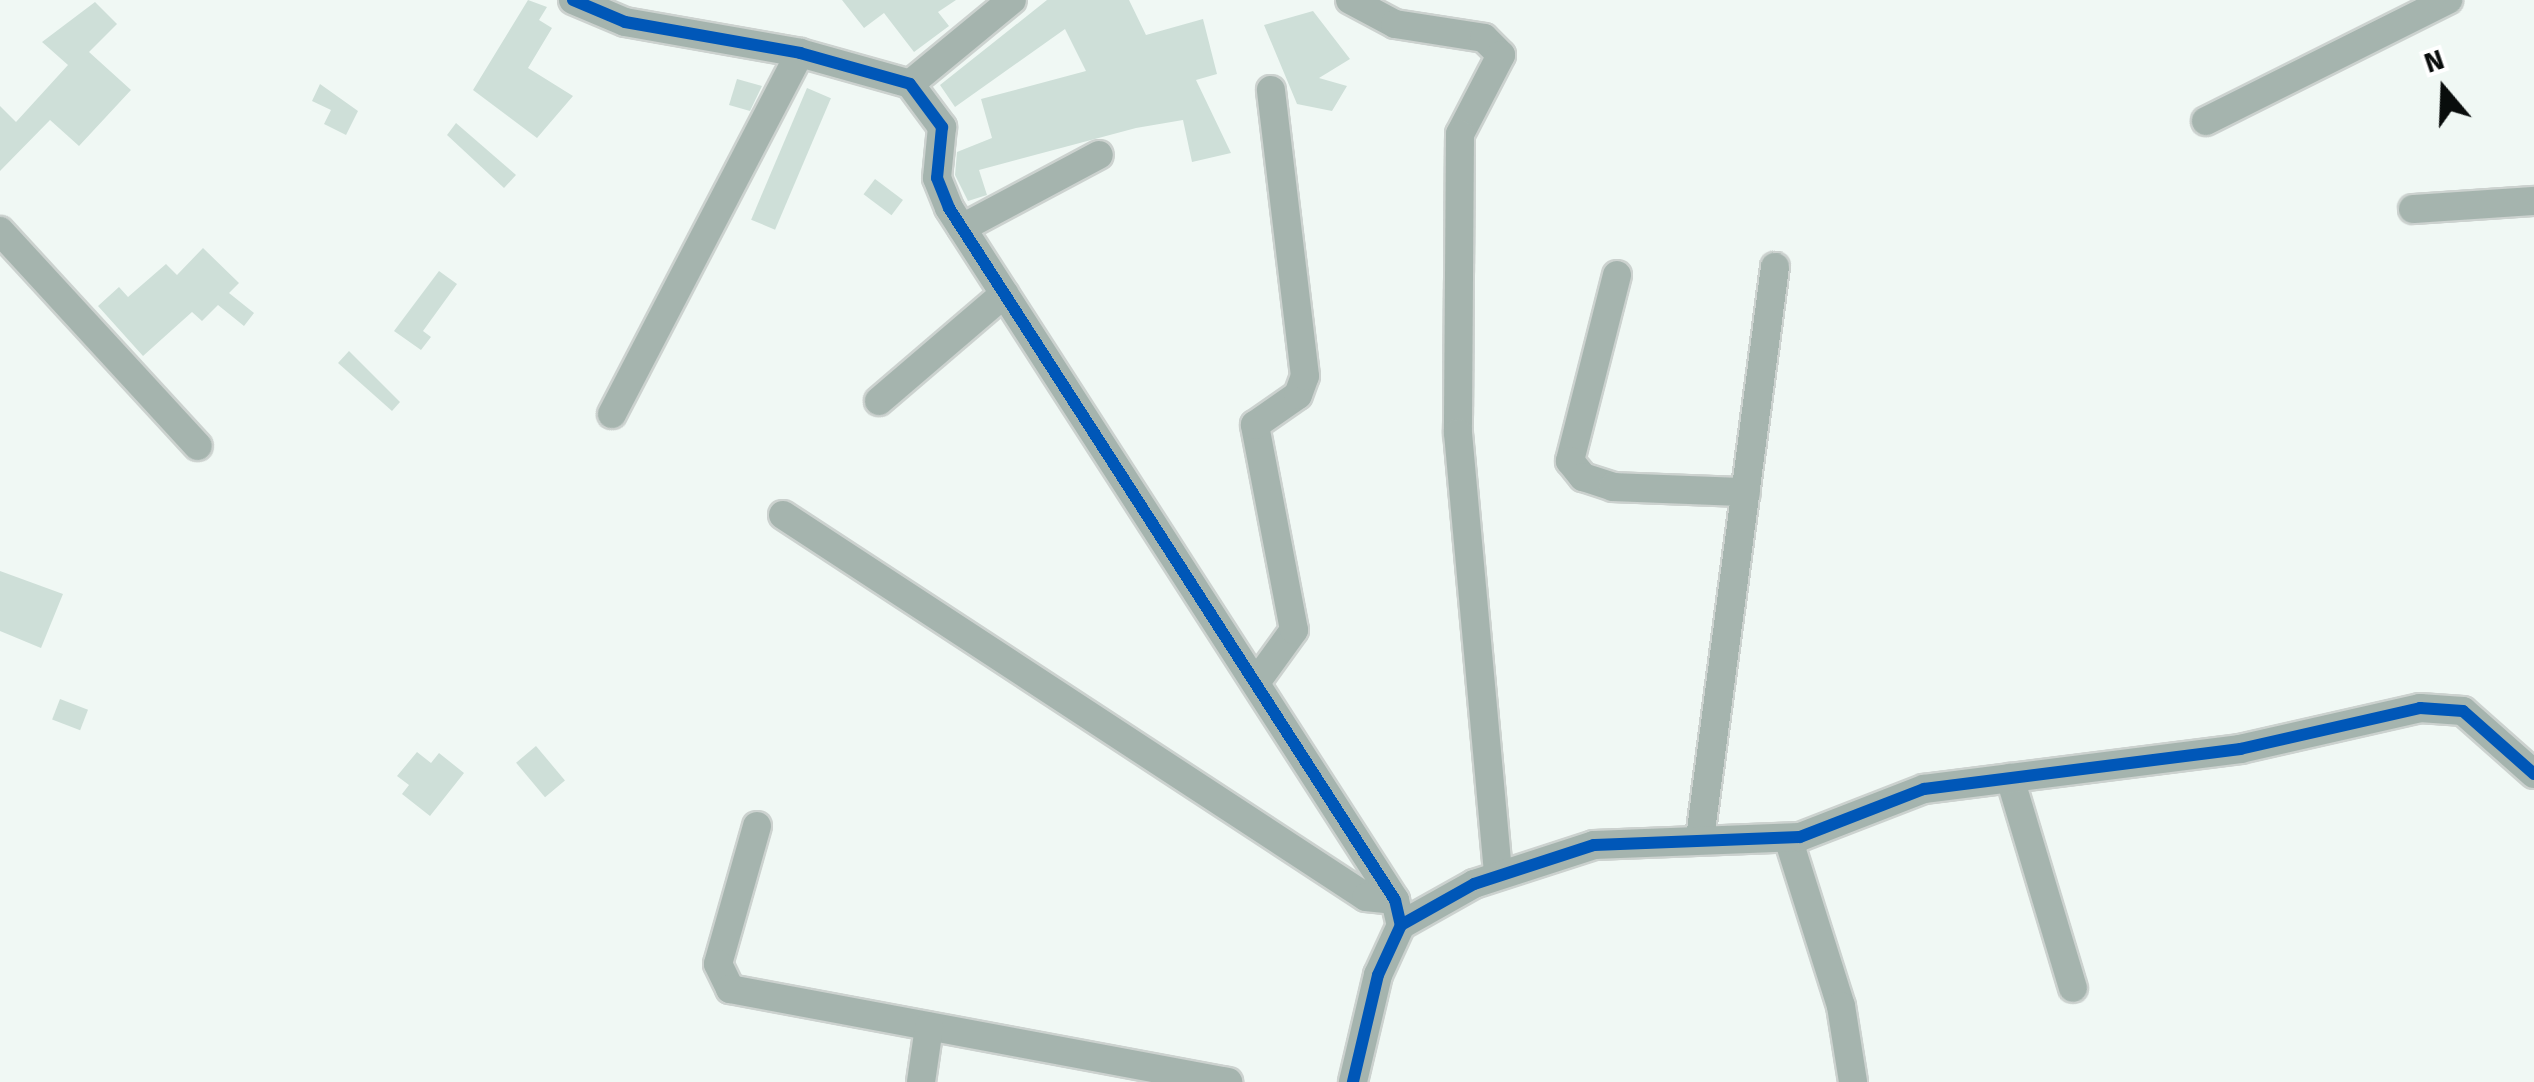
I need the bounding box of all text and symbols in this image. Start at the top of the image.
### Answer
north arrow [2394,40,2494,140]
text: N [2420,43,2448,80]

